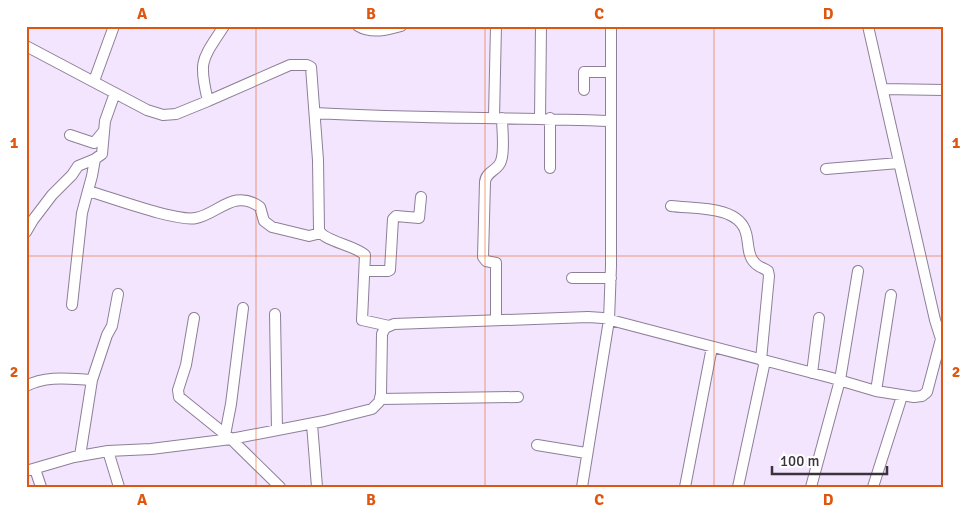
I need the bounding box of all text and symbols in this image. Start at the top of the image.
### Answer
text: A [137,4,148,24]
text: B [366,4,376,24]
text: C [594,4,604,24]
text: D [823,4,834,24]
text: 1 [10,133,19,153]
text: 1 [952,133,961,153]
text: 2 [10,362,18,382]
text: 2 [952,362,960,382]
scale bar [772,443,888,475]
text: 100 m [780,452,820,470]
text: A [137,490,148,510]
text: B [366,490,376,510]
text: C [594,490,604,510]
text: D [823,490,834,510]

